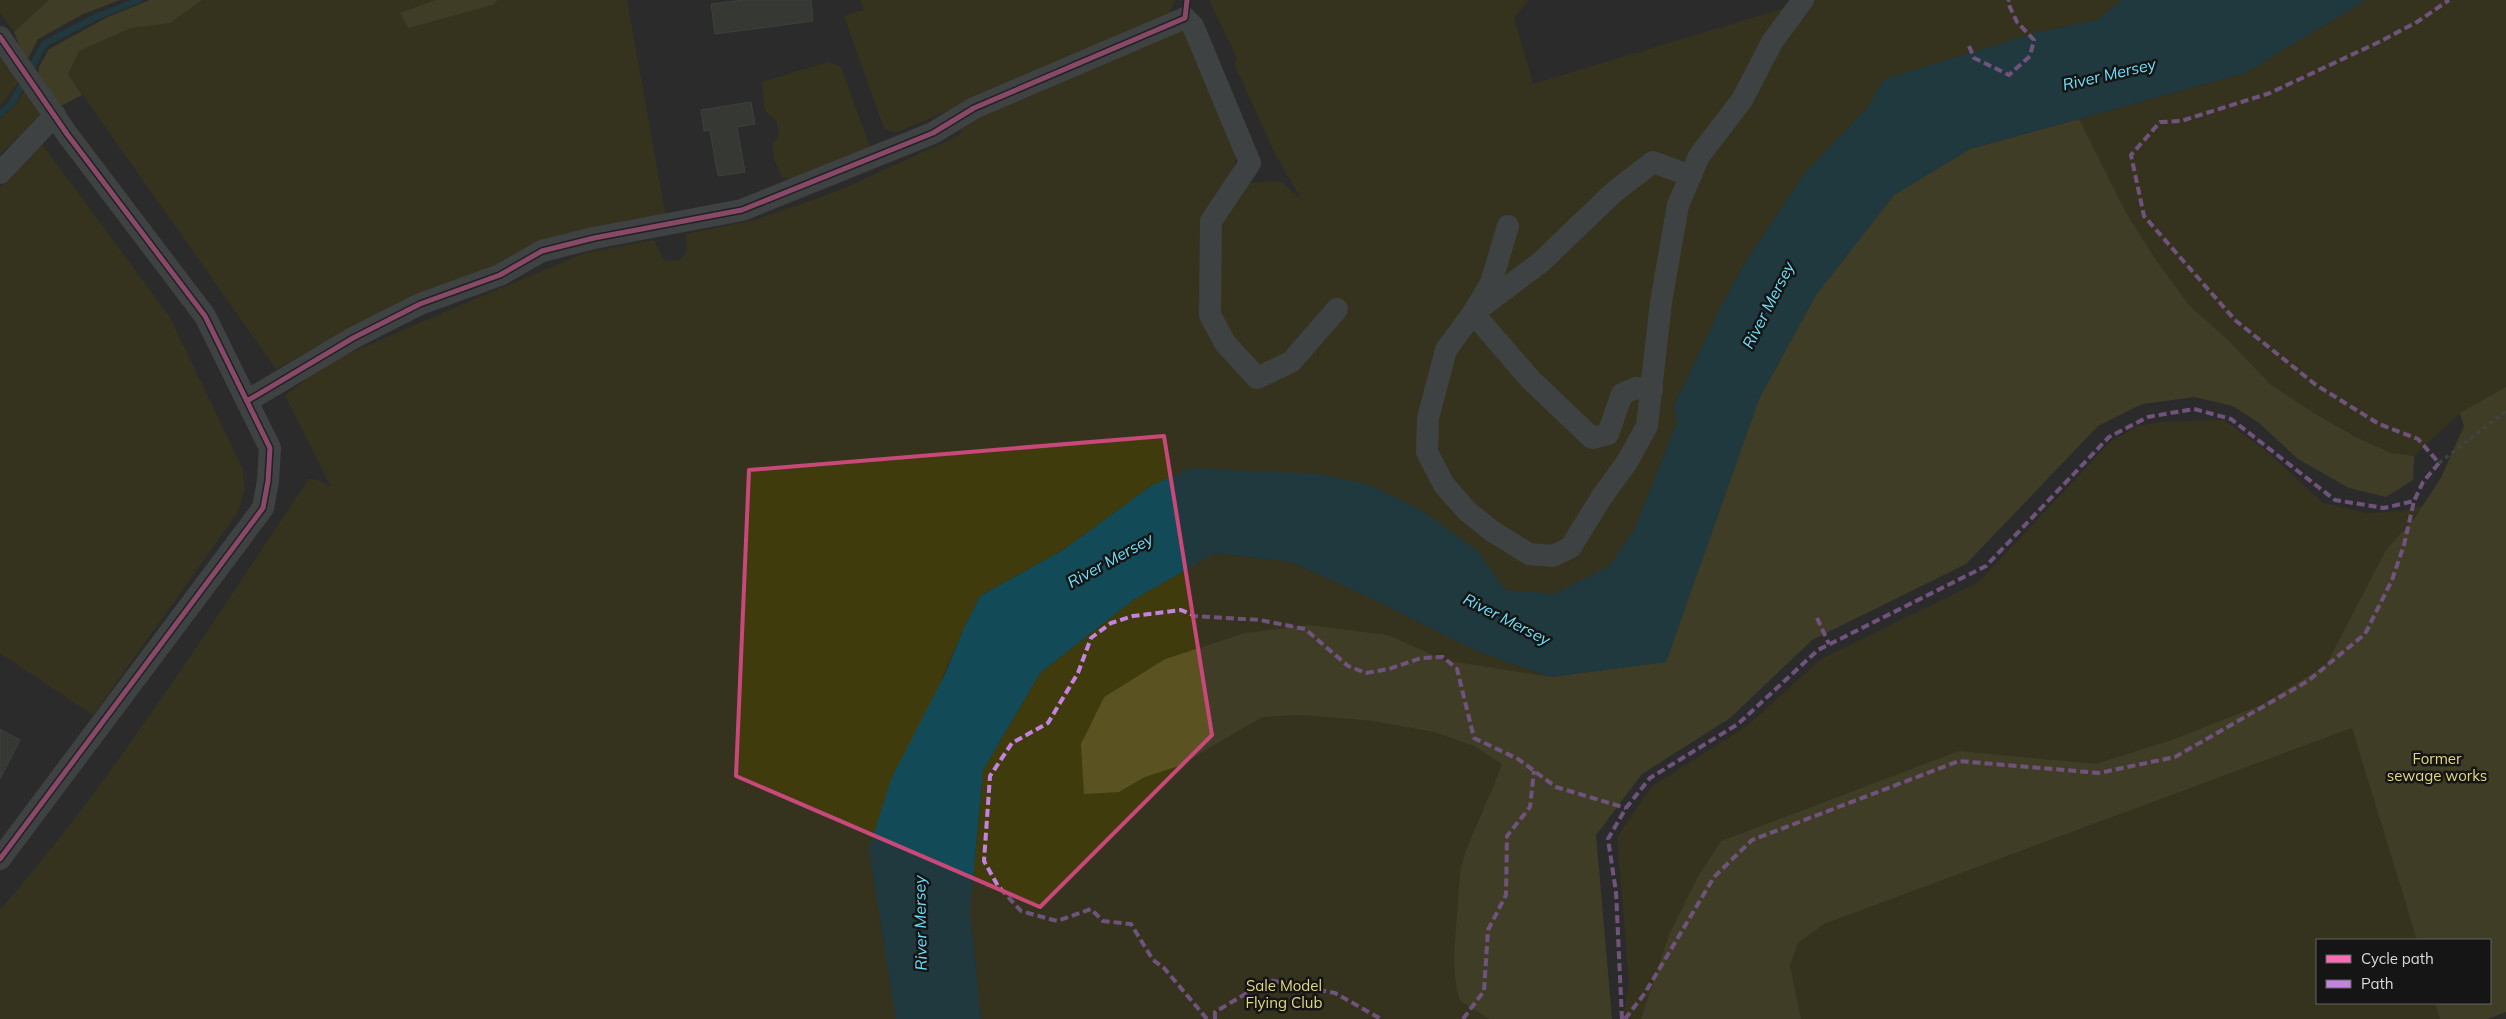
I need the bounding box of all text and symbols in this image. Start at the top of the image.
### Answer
water label: River Mersey [2060,53,2158,94]
water label: River Mersey [1737,258,1799,352]
water label: River Mersey [1064,528,1157,592]
water label: River Mersey [1460,588,1554,650]
park label: Former sewage works [2387,749,2487,785]
water label: River Mersey [909,875,931,971]
legend [2316,939,2491,1004]
text: Cycle path [2361,949,2434,968]
text: Path [2361,974,2393,993]
park label: Sale Model Flying Club [1246,976,1322,1012]

